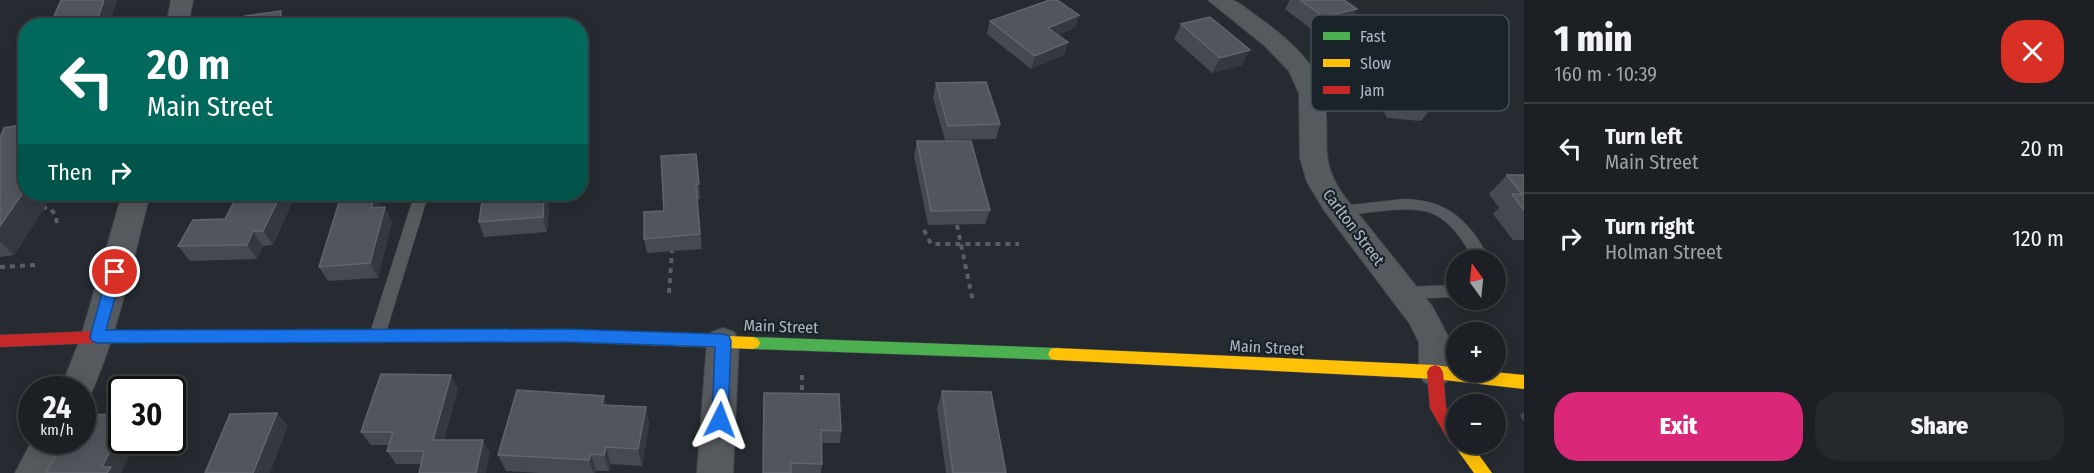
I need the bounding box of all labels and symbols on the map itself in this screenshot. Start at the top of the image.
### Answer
legend [1311,15,1509,111]
text: Fast [1360,27,1387,46]
text: Slow [1360,54,1391,73]
text: Jam [1360,81,1385,100]
street label: Carlton Street [1319,185,1389,270]
pin [89,246,140,297]
north arrow [1446,250,1506,310]
street label: Main Street [743,316,819,337]
street label: Main Street [1229,336,1306,359]
speed limit sign: 30 [108,376,186,454]
position arrow [688,388,752,452]

